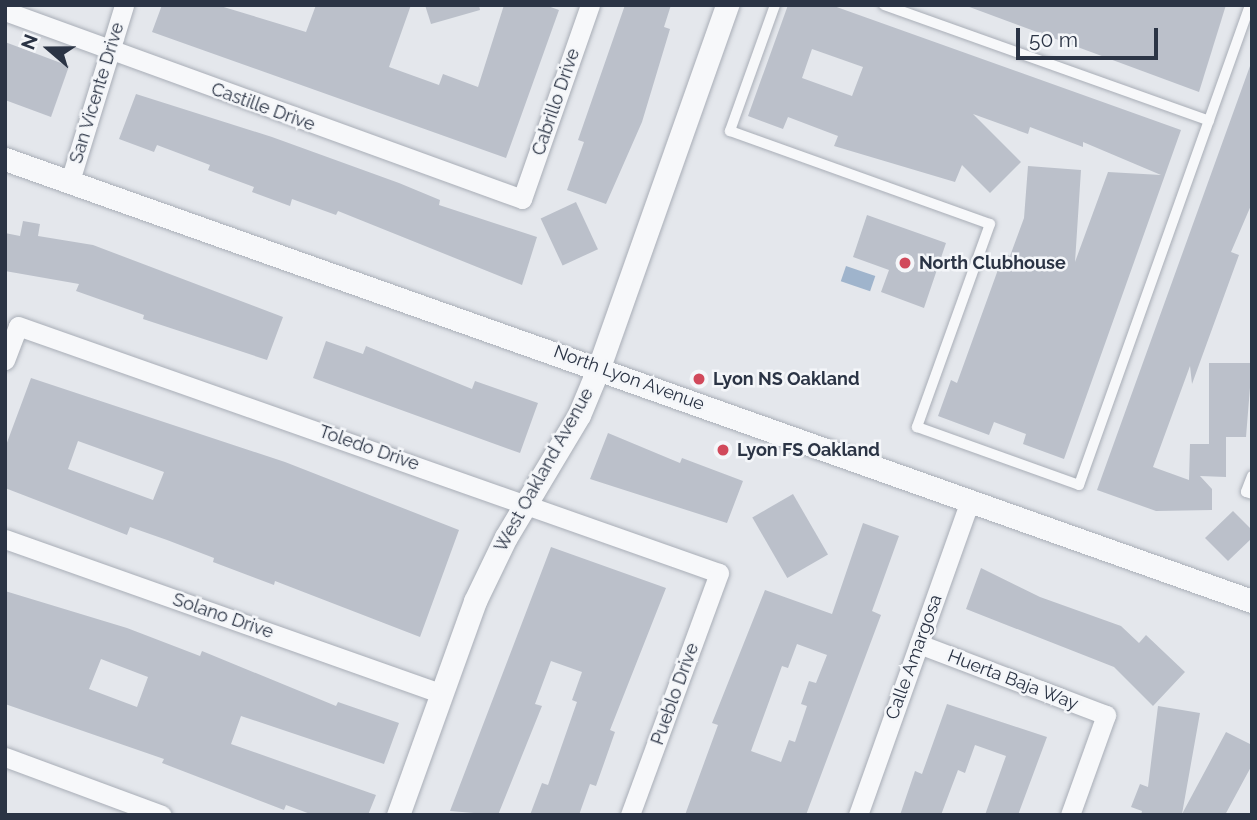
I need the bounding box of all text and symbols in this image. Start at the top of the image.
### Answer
north arrow [14,14,84,84]
scale bar [1019,14,1161,58]
street label: San Vicente Drive [65,20,129,166]
text: 50 m [1029,27,1078,52]
text: N [16,31,42,52]
street label: Cabrillo Drive [528,46,584,158]
street label: Castille Drive [208,78,318,136]
place label: North Clubhouse [919,252,1066,274]
marker: North Clubhouse [897,255,913,271]
street label: North Lyon Avenue [550,341,708,415]
place label: Lyon NS Oakland [713,368,859,390]
marker: Lyon NS Oakland [691,371,707,387]
street label: West Oakland Avenue [490,384,598,556]
street label: Toledo Drive [316,421,422,475]
place label: Lyon FS Oakland [737,439,880,461]
marker: Lyon FS Oakland [715,442,731,458]
street label: Solano Drive [170,589,276,643]
street label: Calle Amargosa [881,591,947,723]
street label: Pueblo Drive [647,640,703,748]
street label: Huerta Baja Way [944,645,1082,715]

